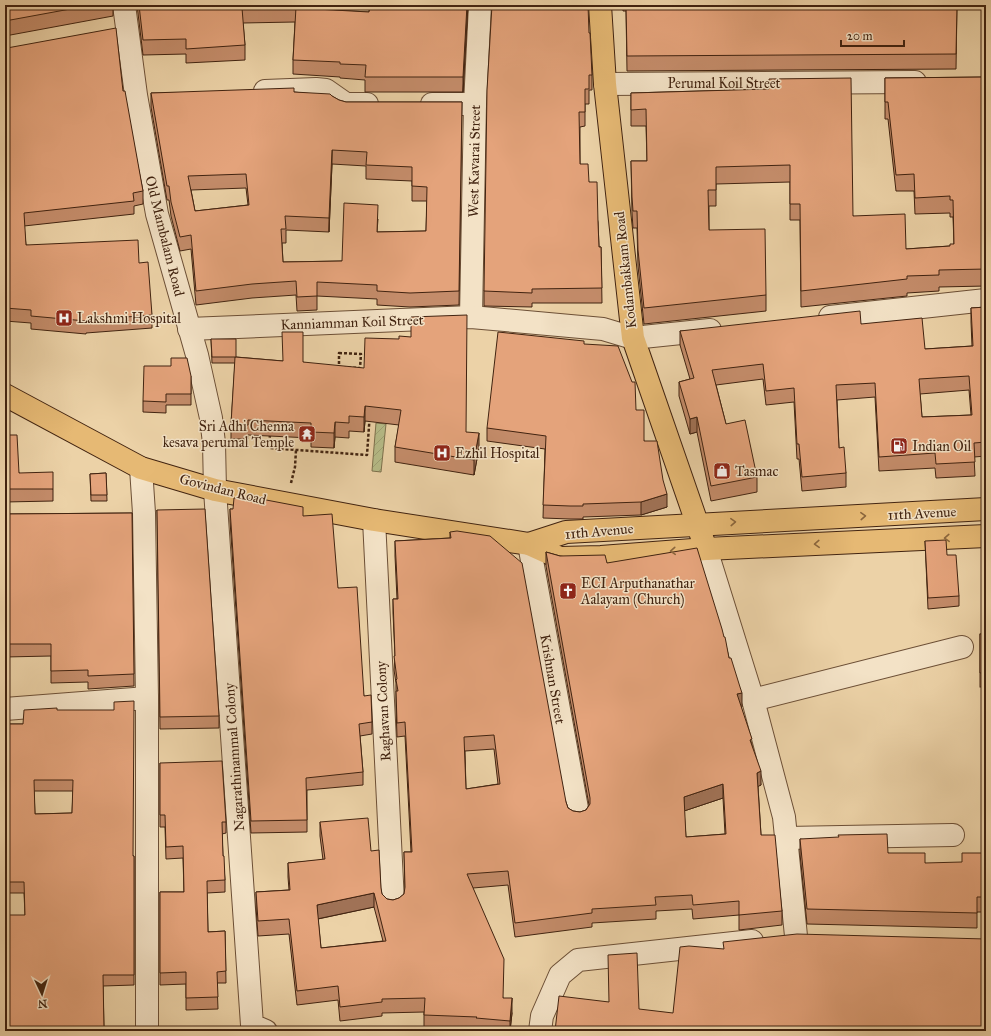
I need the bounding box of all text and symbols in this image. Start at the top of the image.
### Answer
scale bar [841,22,904,48]
text: 20 m [847,29,873,43]
street label: Perumal Koil Street [667,75,781,92]
street label: West Kavarai Street [465,104,484,218]
street label: Old Mambalam Road [141,174,188,298]
street label: Kodambakkam Road [611,210,640,329]
hospital icon: Lakshmi Hospital [54,308,74,328]
place label: Lakshmi Hospital [77,310,181,327]
street label: Kanniamman Koil Street [280,312,424,333]
place label: Sri Adhi Chenna kesava perumal Temple [163,418,294,451]
temple icon: Sri Adhi Chenna kesava perumal Temple [297,424,317,444]
fuel station icon: Indian Oil [889,436,909,456]
place label: Indian Oil [912,438,971,455]
hospital icon: Ezhil Hospital [432,443,452,463]
place label: Ezhil Hospital [455,445,540,462]
shop icon: Tasmac [712,461,732,481]
place label: Tasmac [735,463,778,480]
street label: Govindan Road [178,470,268,508]
street label: 11th Avenue [887,503,957,524]
one-way arrow [860,511,866,520]
one-way arrow [730,518,736,527]
street label: 11th Avenue [564,520,634,543]
one-way arrow [944,534,950,542]
one-way arrow [814,540,820,548]
one-way arrow [670,547,676,556]
place label: ECI Arputhanathar Aalayam (Church) [580,575,696,609]
church icon: ECI Arputhanathar Aalayam (Church) [558,581,578,601]
street label: Krishnan Street [536,633,569,725]
street label: Raghavan Colony [372,660,395,762]
street label: Nagarathinammal Colony [221,682,248,832]
north arrow [22,974,62,1014]
text: N [37,997,48,1010]

